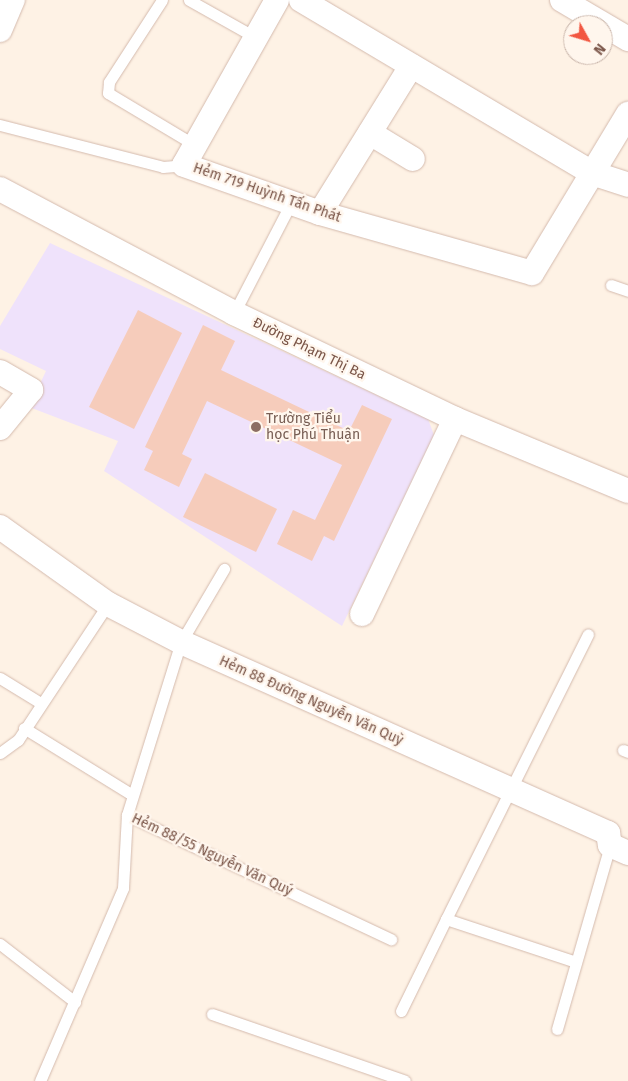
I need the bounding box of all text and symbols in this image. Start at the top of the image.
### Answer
north arrow [563,15,613,65]
text: N [590,40,609,58]
street label: Hẻm 719 Huỳnh Tấn Phát [191,160,343,226]
street label: Đường Phạm Thị Ba [250,314,368,384]
place label: Trường Tiểu học Phú Thuận [266,411,360,444]
marker: Trường Tiểu học Phú Thuận [250,421,262,433]
street label: Hẻm 88 Đường Nguyễn Văn Quỳ [216,653,406,749]
street label: Hẻm 88/55 Nguyễn Văn Quý [129,810,295,900]

